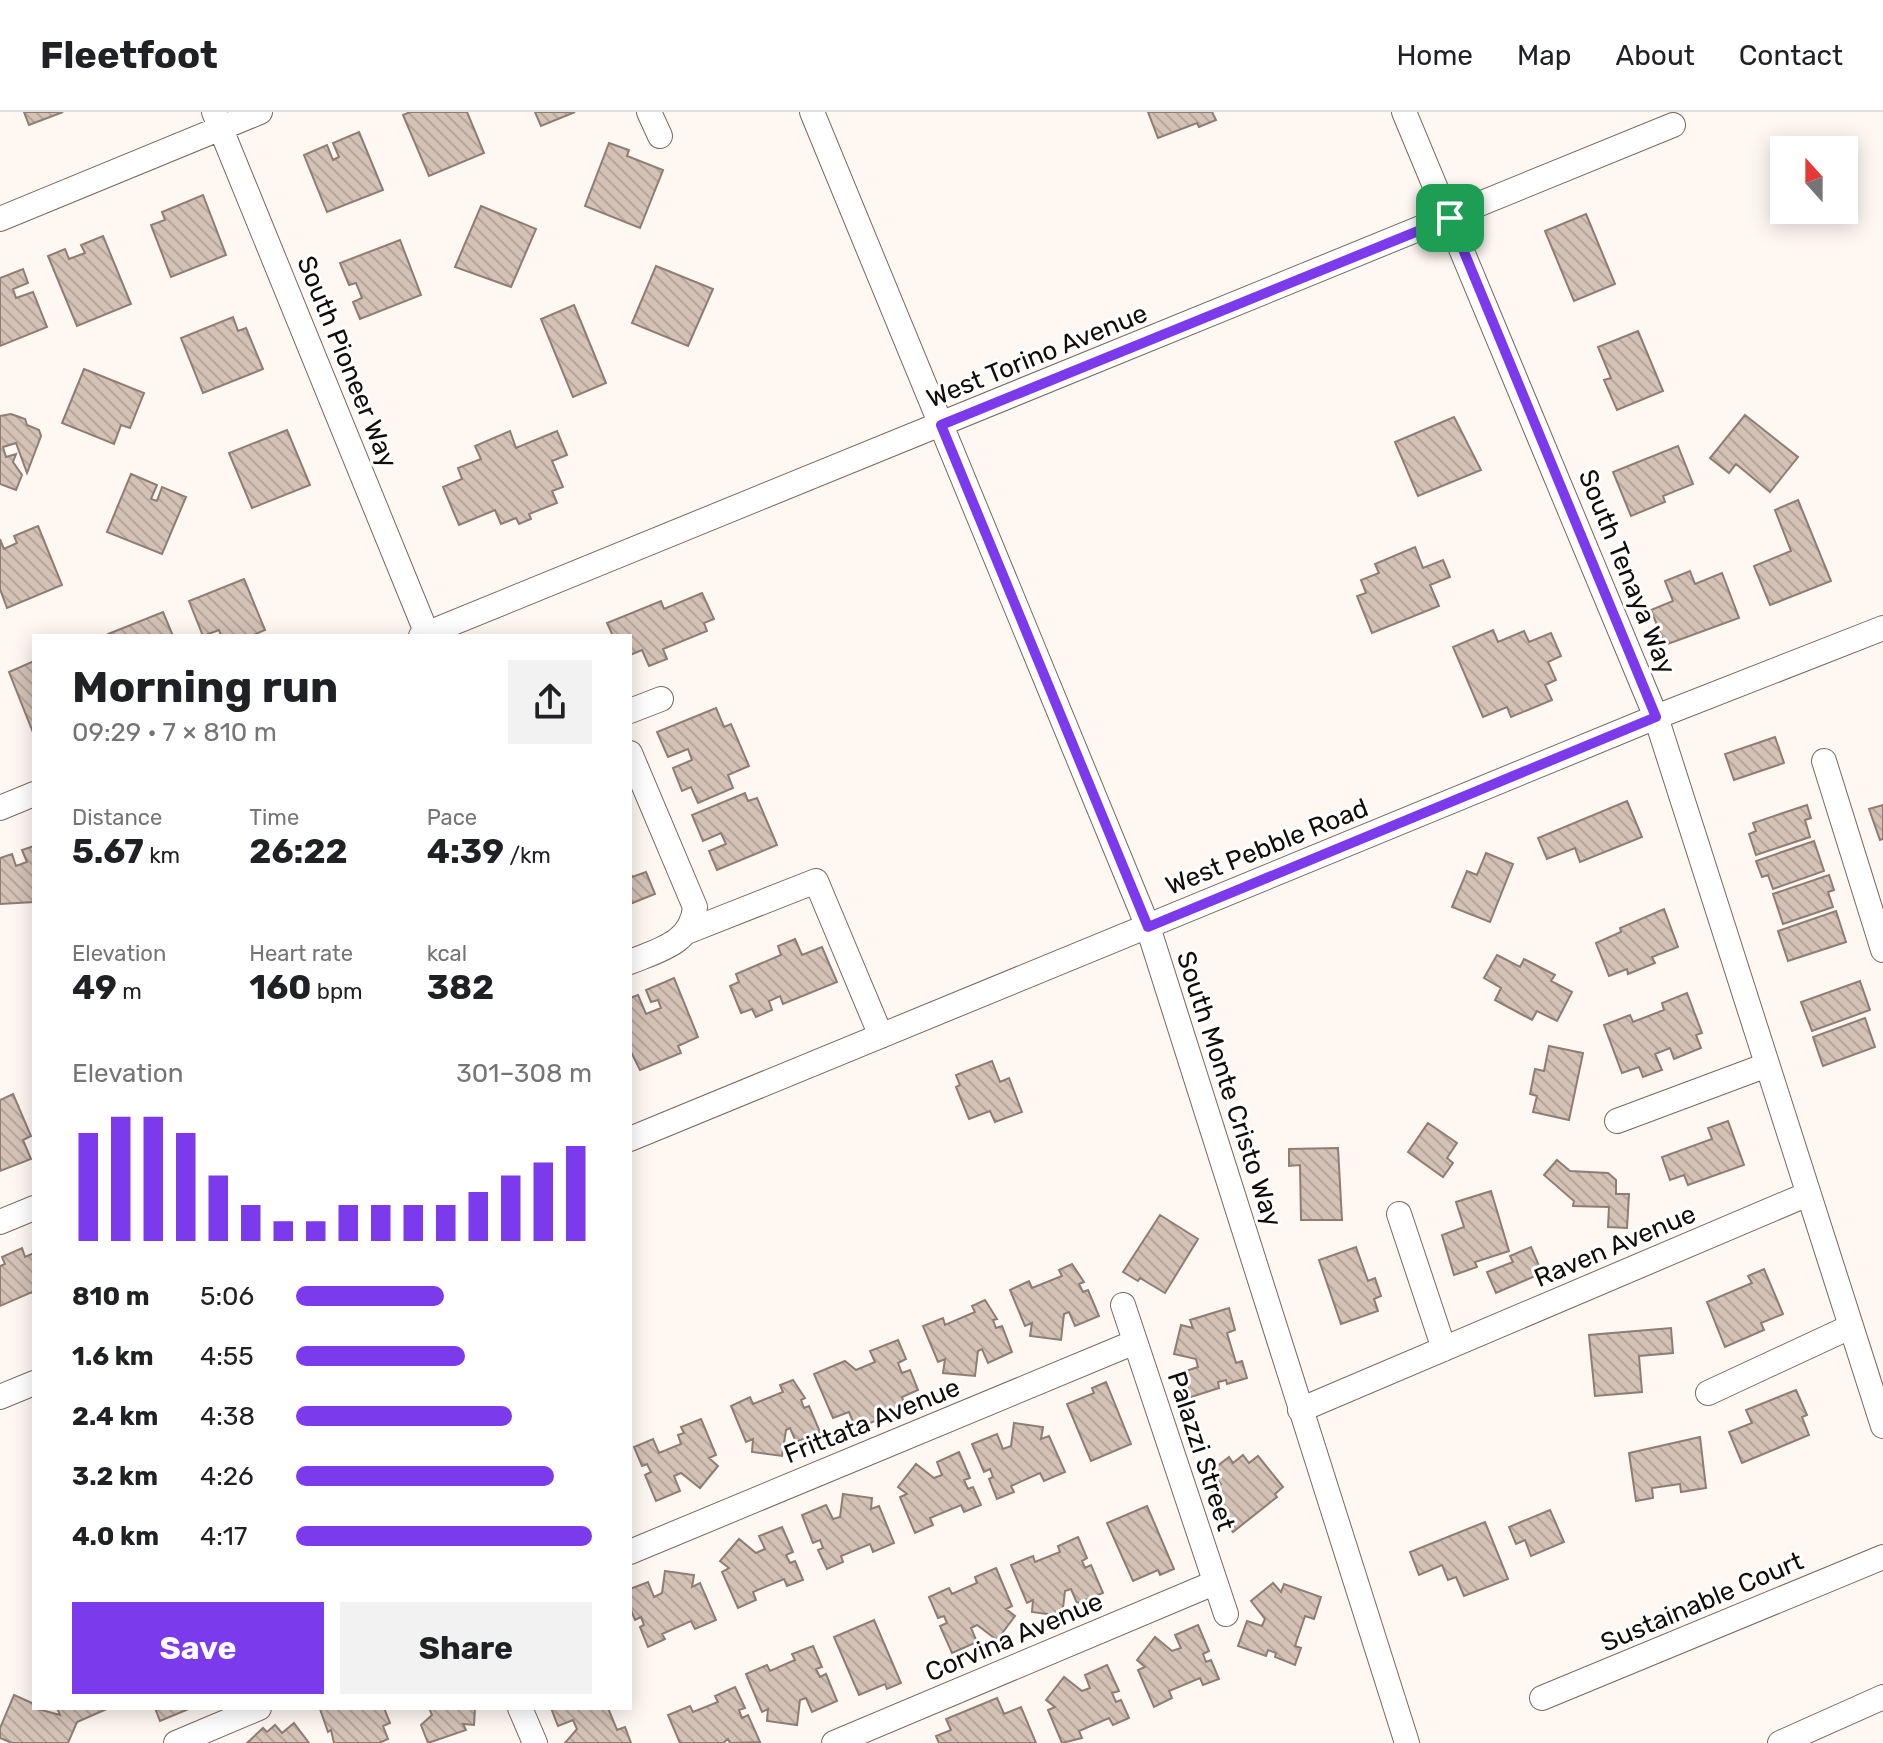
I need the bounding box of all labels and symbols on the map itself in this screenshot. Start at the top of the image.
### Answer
north arrow [1770,136,1858,224]
pin [1416,184,1484,252]
street label: South Pioneer Way [290,252,404,472]
street label: West Torino Avenue [922,298,1152,414]
street label: South Tenaya Way [1572,465,1682,679]
street label: West Pebble Road [1161,792,1373,902]
street label: South Monte Cristo Way [1170,947,1288,1231]
street label: Raven Avenue [1530,1198,1700,1294]
street label: Palazzi Street [1161,1367,1241,1535]
street label: Frittata Avenue [780,1372,964,1470]
street label: Sustainable Court [1596,1545,1808,1659]
street label: Corvina Avenue [921,1586,1107,1688]

